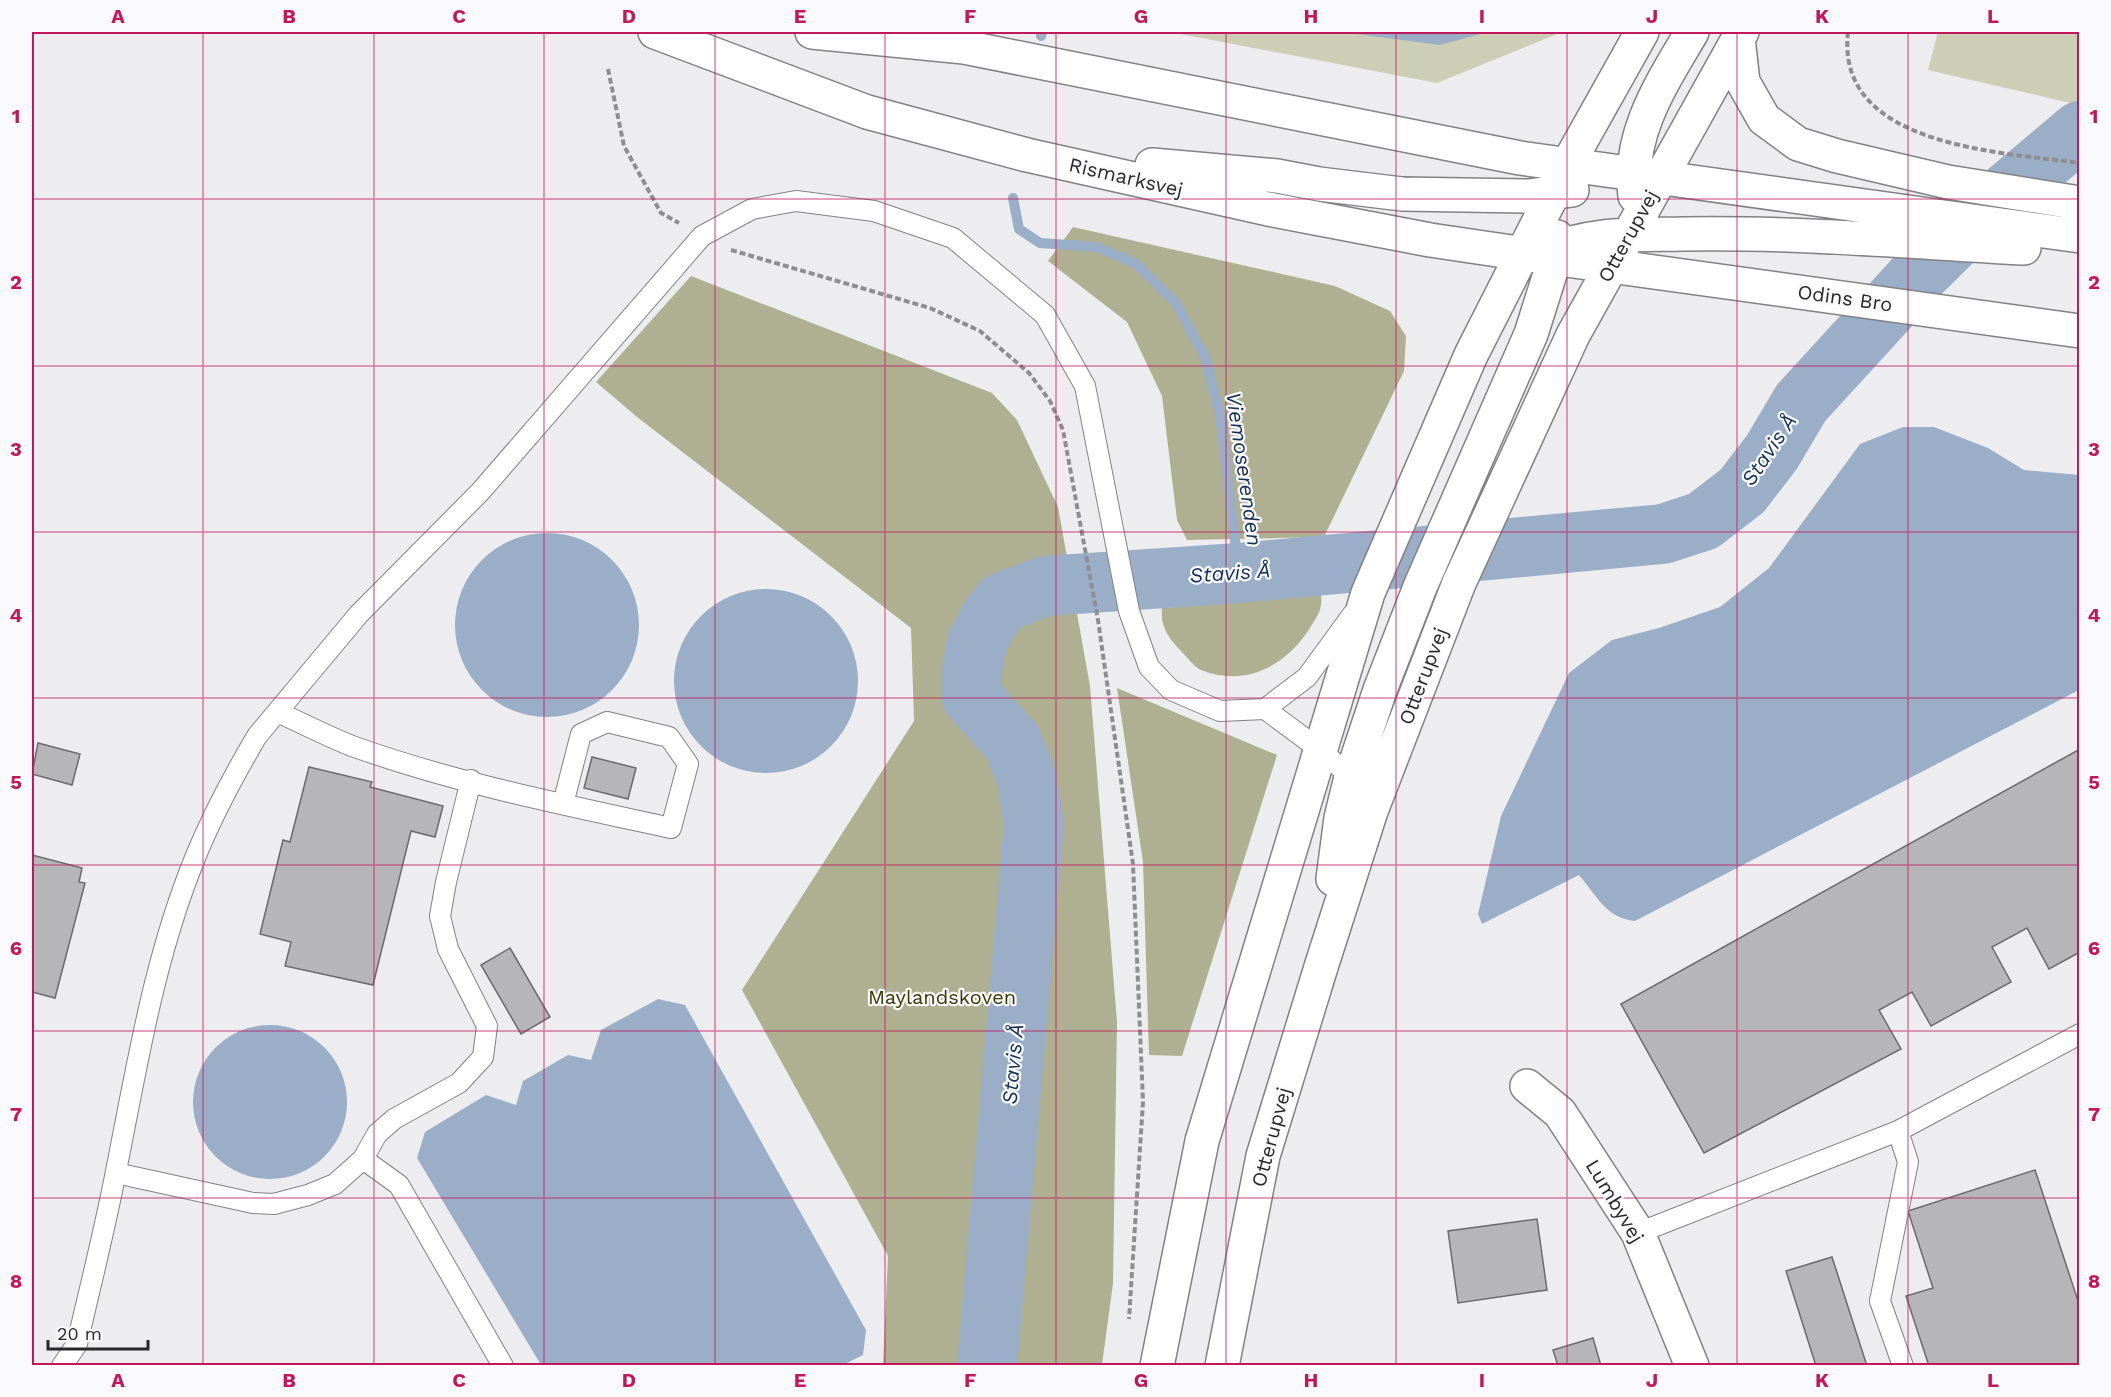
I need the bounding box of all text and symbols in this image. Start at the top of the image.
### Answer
text: A [111,4,125,28]
text: B [282,4,296,28]
text: C [452,4,466,28]
text: D [622,4,636,28]
text: E [794,4,806,28]
text: F [964,4,976,28]
text: G [1134,4,1148,28]
text: H [1304,4,1318,28]
text: I [1479,4,1485,28]
text: J [1646,4,1658,28]
text: K [1815,4,1829,28]
text: L [1987,4,1999,28]
text: 1 [12,104,20,128]
text: 1 [2090,104,2098,128]
street label: Rismarksvej [1067,152,1185,202]
street label: Otterupvej [1593,185,1663,287]
text: 2 [10,270,22,294]
text: 2 [2088,270,2100,294]
street label: Odins Bro [1796,279,1894,317]
water label: Viemoserenden [1221,390,1268,547]
water label: Stavis Å [1736,409,1802,490]
text: 3 [10,437,22,461]
text: 3 [2088,437,2100,461]
water label: Stavis Å [1189,557,1271,588]
text: 4 [10,603,23,627]
text: 4 [2088,603,2101,627]
street label: Otterupvej [1393,624,1453,728]
text: 5 [10,770,22,794]
text: 5 [2088,770,2100,794]
text: 6 [10,936,22,960]
text: 6 [2088,936,2100,960]
park label: Maylandskoven [868,985,1016,1009]
water label: Stavis Å [997,1022,1028,1105]
street label: Otterupvej [1246,1084,1296,1190]
text: 7 [10,1102,22,1126]
text: 7 [2088,1102,2100,1126]
street label: Lumbyvej [1581,1155,1649,1247]
text: 8 [10,1269,22,1293]
text: 8 [2088,1269,2100,1293]
scale bar [48,1313,148,1351]
text: 20 m [57,1323,102,1344]
text: A [111,1368,125,1392]
text: B [282,1368,296,1392]
text: C [452,1368,466,1392]
text: D [622,1368,636,1392]
text: E [794,1368,806,1392]
text: F [964,1368,976,1392]
text: G [1134,1368,1148,1392]
text: H [1304,1368,1318,1392]
text: I [1479,1368,1485,1392]
text: J [1646,1368,1658,1392]
text: K [1815,1368,1829,1392]
text: L [1987,1368,1999,1392]

